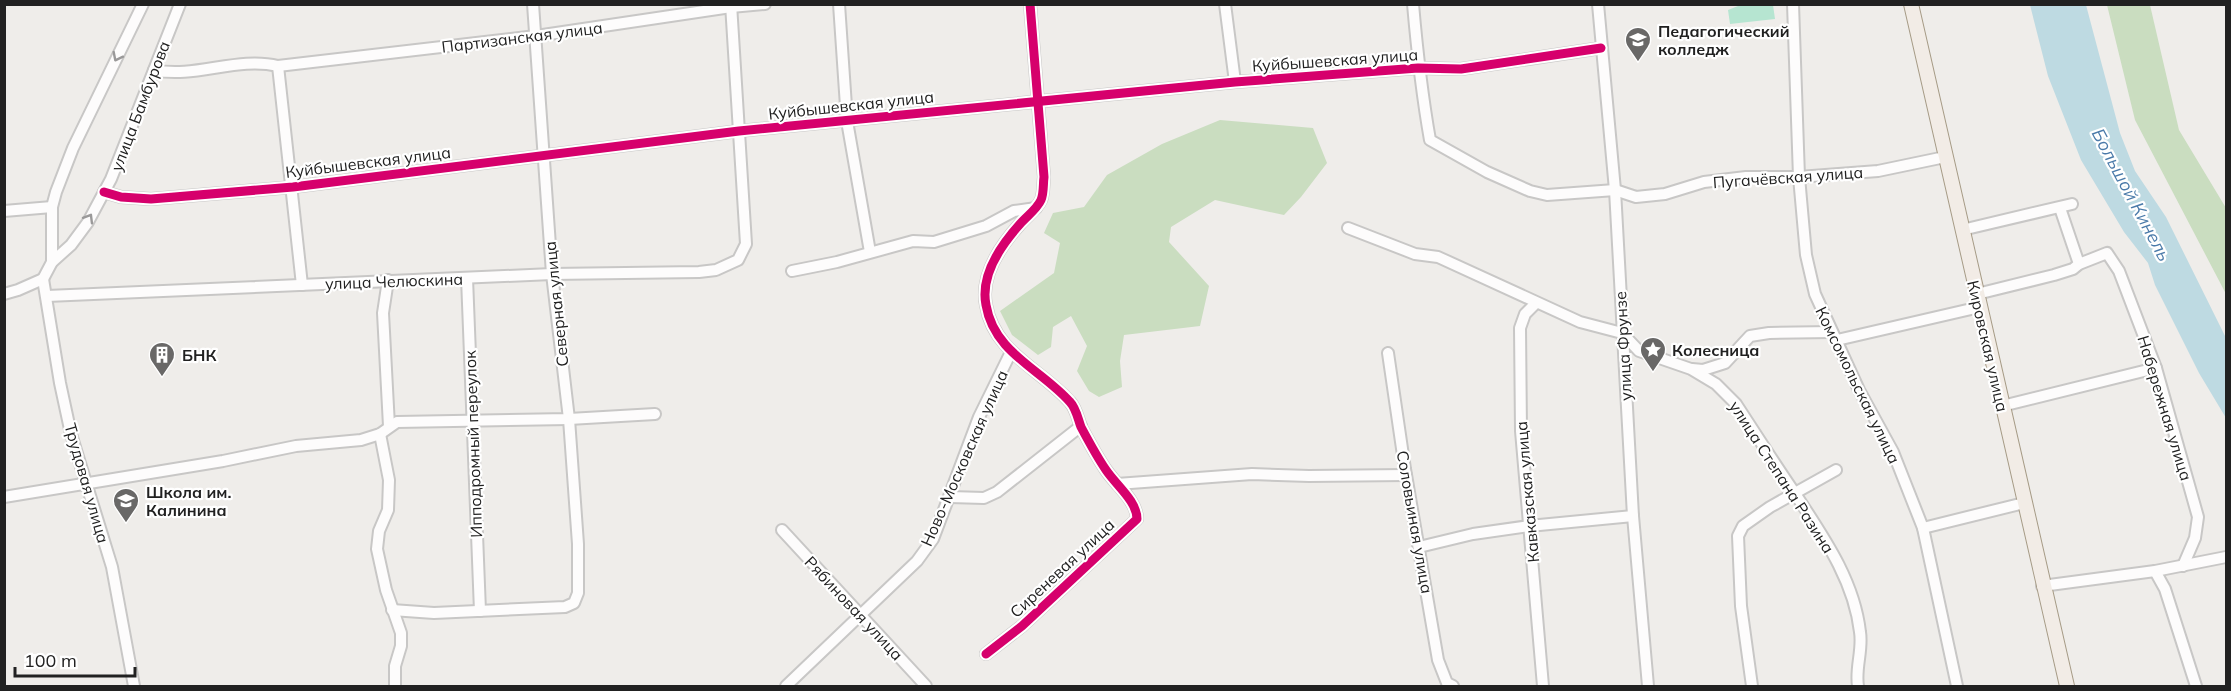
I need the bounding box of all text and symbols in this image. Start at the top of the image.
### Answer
street label: Партизанская улица [440,17,604,57]
place label: Педагогический колледж [1658,21,1790,59]
school or university icon: Педагогический колледж [1623,25,1653,63]
street label: улица Бамбурова [106,38,174,174]
street label: Куйбышевская улица [1251,44,1419,76]
one-way arrow [112,50,124,61]
street label: Куйбышевская улица [767,86,935,124]
water label: Большой Кинель [2087,124,2176,265]
street label: Куйбышевская улица [284,142,452,182]
street label: Пугачёвская улица [1712,162,1864,192]
one-way arrow [82,214,94,224]
street label: Северная улица [539,240,573,368]
street label: улица Челюскина [325,269,463,293]
street label: Кировская улица [1963,278,2013,414]
street label: улица Фрунзе [1610,291,1636,401]
street label: Комсомольская улица [1811,303,1905,467]
street label: Набережная улица [2133,333,2197,483]
place icon: Колесница [1638,335,1668,373]
building icon: БНК [147,340,177,378]
place label: Колесница [1672,340,1760,360]
place label: БНК [182,345,216,365]
street label: Ипподромный переулок [460,350,486,538]
street label: Ново-Московская улица [916,367,1012,549]
street label: улица Степана Разина [1725,397,1839,557]
street label: Трудовая улица [60,421,114,545]
street label: Кавказская улица [1511,421,1543,563]
street label: Соловьиная улица [1393,449,1437,595]
place label: Школа им. Калинина [146,482,231,520]
school or university icon: Школа им. Калинина [111,486,141,524]
street label: Сиреневая улица [1006,514,1118,622]
street label: Рябиновая улица [801,552,907,664]
scale bar [15,640,135,678]
text: 100 m [24,649,77,672]

